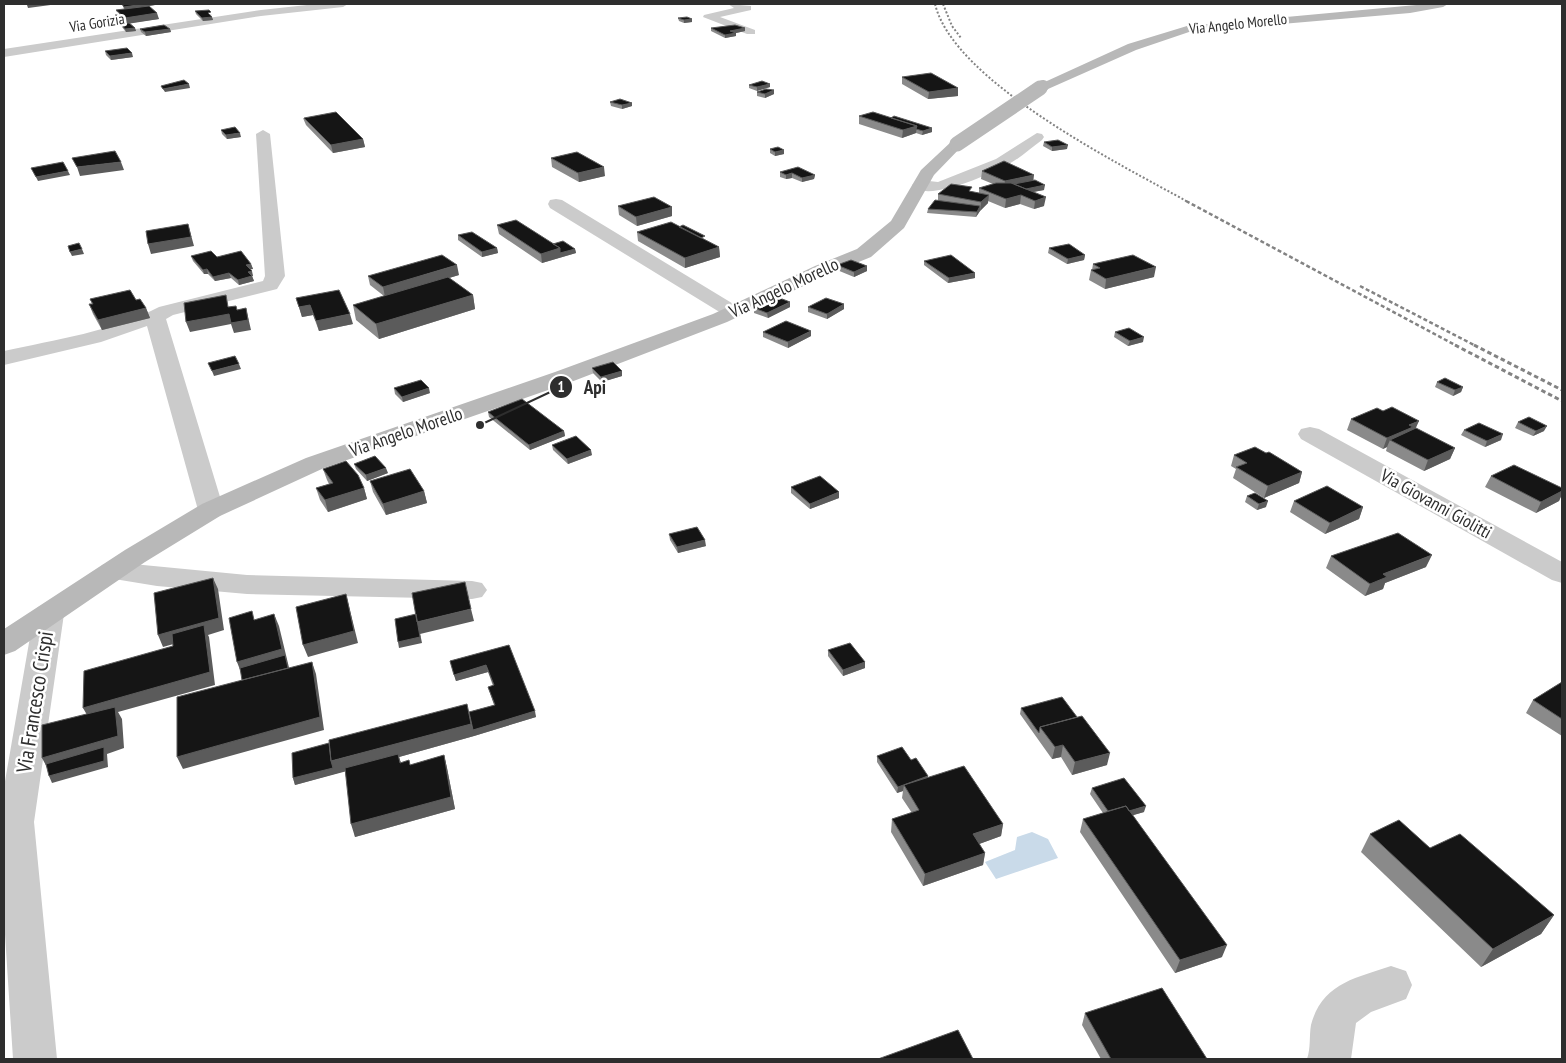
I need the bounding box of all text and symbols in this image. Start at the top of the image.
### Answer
street label: Via Gorizia [67,9,126,36]
street label: Via Angelo Morello [1187,9,1288,38]
street label: Via Angelo Morello [725,252,842,323]
callout: Api [549,370,616,404]
text: Api [583,375,606,399]
text: 1 [557,377,565,396]
street label: Via Angelo Morello [345,401,466,462]
street label: Via Giovanni Giolitti [1376,463,1496,544]
street label: Via Francesco Crispi [10,629,59,776]

